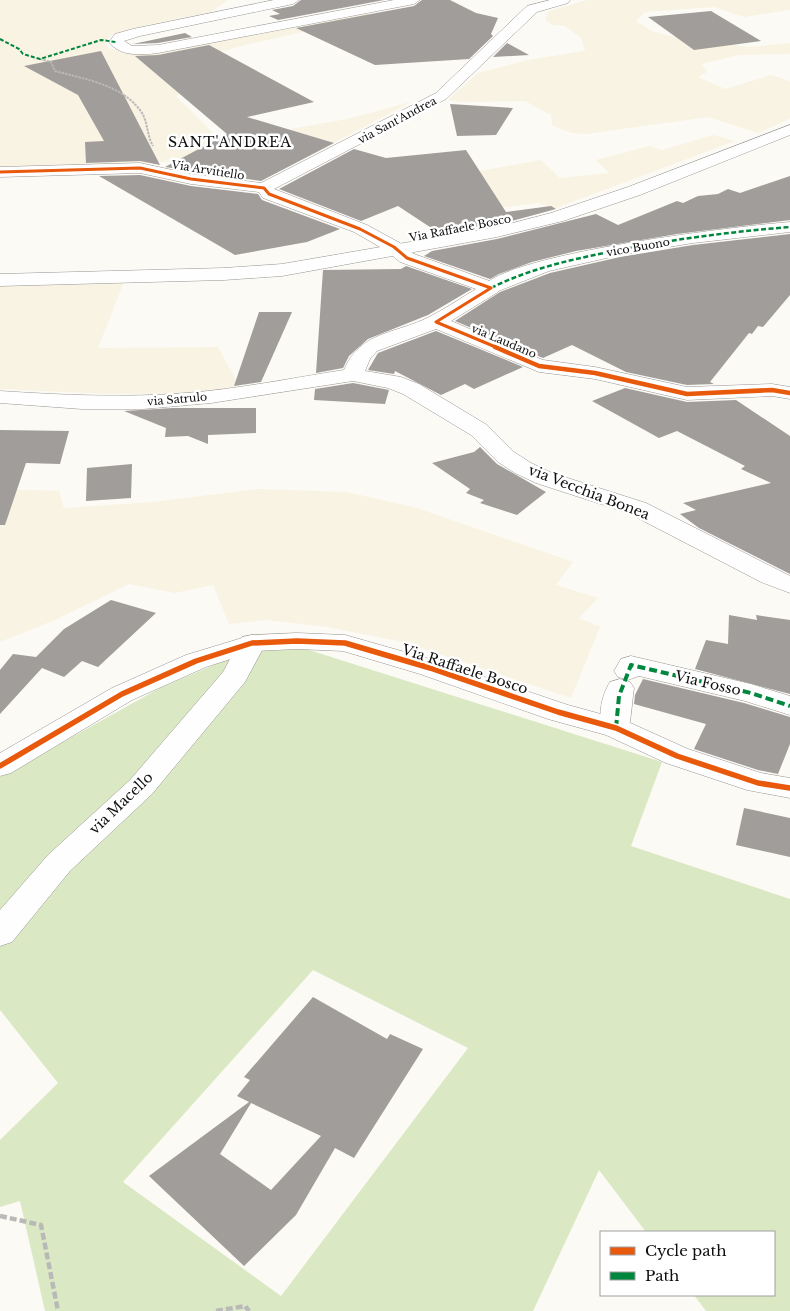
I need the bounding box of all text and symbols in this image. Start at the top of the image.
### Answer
street label: via Sant'Andrea [355,93,440,147]
district label: SANT'ANDREA [168,133,292,151]
street label: Via Arvitiello [170,157,246,183]
street label: Via Raffaele Bosco [407,211,512,245]
street label: vico Buono [605,235,671,259]
street label: via Laudano [469,321,539,361]
street label: via Satrulo [146,389,208,409]
street label: via Vecchia Bonea [526,461,652,524]
street label: Via Raffaele Bosco [399,640,530,698]
street label: Via Fosso [672,666,743,699]
street label: via Macello [85,768,157,838]
legend [600,1231,775,1296]
text: Cycle path [645,1241,727,1260]
text: Path [645,1266,679,1285]

